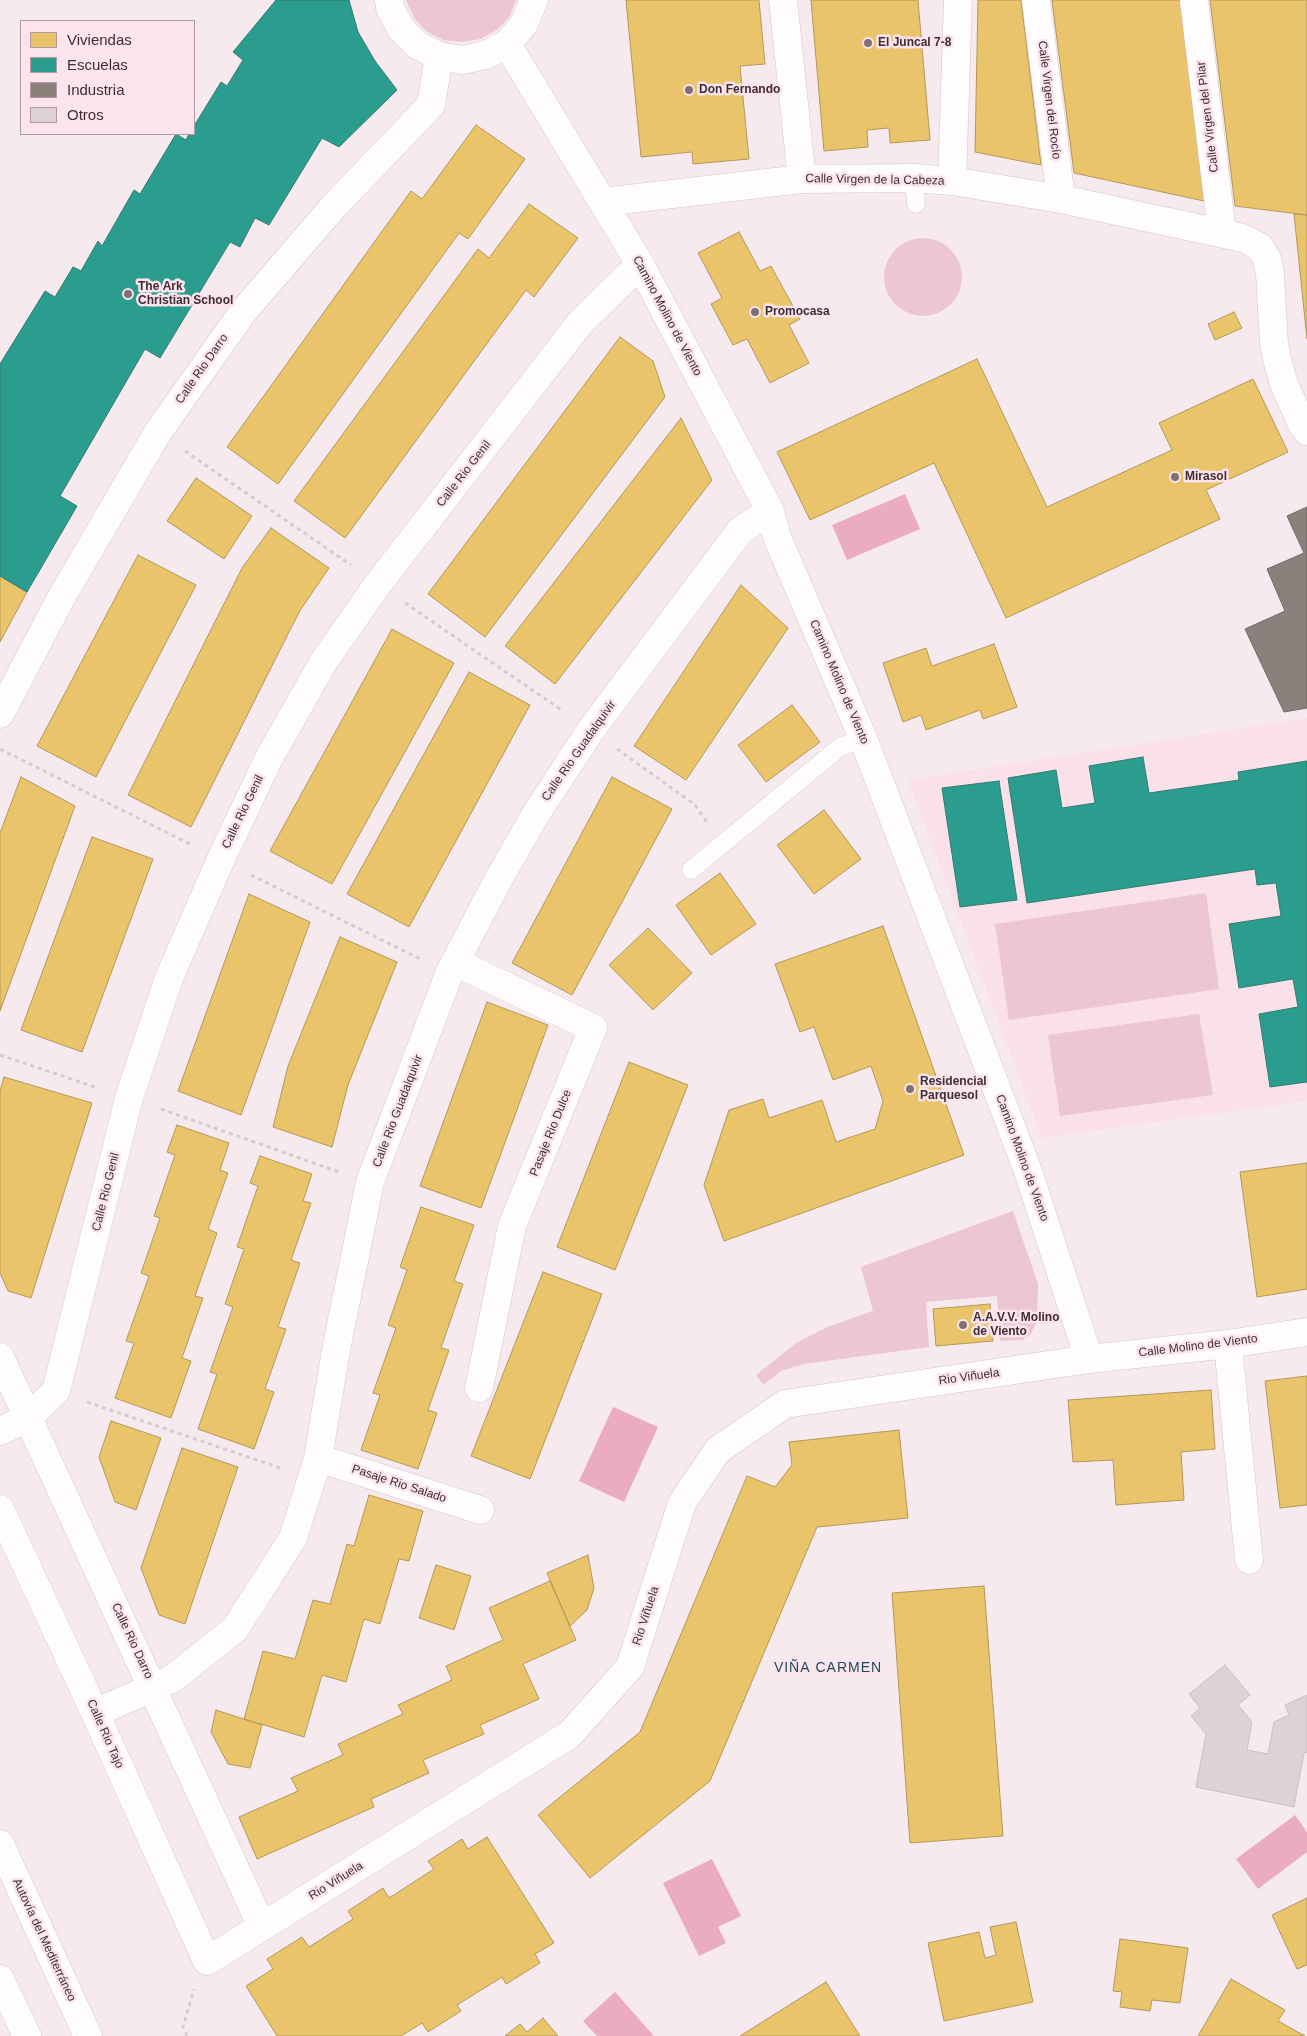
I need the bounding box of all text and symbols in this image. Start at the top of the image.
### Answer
legend [20,20,195,135]
text: Viviendas [67,31,132,48]
place label: El Juncal 7-8 [878,36,951,50]
marker: El Juncal 7-8 [862,37,874,49]
street label: Calle Virgen del Rocío [1035,40,1063,160]
text: Escuelas [67,56,128,73]
street label: Calle Virgen del Pilar [1194,61,1222,173]
text: Industria [67,81,125,98]
place label: Don Fernando [699,83,780,97]
marker: Don Fernando [683,84,695,96]
text: Otros [67,106,104,123]
street label: Calle Virgen de la Cabeza [805,172,945,188]
street label: Camino Molino de Viento [629,254,705,378]
place label: The Ark Christian School [138,280,233,308]
marker: The Ark Christian School [122,288,134,300]
place label: Promocasa [765,305,830,319]
marker: Promocasa [749,306,761,318]
street label: Calle Rio Darro [173,331,231,407]
street label: Calle Rio Genil [434,438,494,510]
place label: Mirasol [1185,470,1227,484]
marker: Mirasol [1169,471,1181,483]
street label: Camino Molino de Viento [806,618,872,746]
street label: Calle Rio Guadalquivir [539,698,619,804]
street label: Calle Rio Genil [219,773,267,851]
street label: Calle Rio Guadalquivir [370,1053,426,1169]
place label: Residencial Parquesol [920,1075,987,1103]
marker: Residencial Parquesol [904,1083,916,1095]
street label: Pasaje Rio Dulce [527,1088,575,1178]
street label: Camino Molino de Viento [992,1093,1052,1223]
street label: Calle Rio Genil [89,1151,123,1233]
place label: A.A.V.V. Molino de Viento [973,1311,1059,1339]
marker: A.A.V.V. Molino de Viento [957,1319,969,1331]
street label: Calle Molino de Viento [1138,1332,1258,1360]
street label: Rio Viñuela [938,1366,1000,1388]
street label: Pasaje Rio Salado [350,1462,448,1506]
street label: Rio Viñuela [630,1585,662,1647]
street label: Calle Rio Darro [108,1601,156,1681]
district label: VIÑA CARMEN [773,1660,883,1676]
street label: Calle Rio Tajo [83,1697,127,1771]
street label: Rio Viñuela [306,1859,366,1903]
street label: Autovía del Mediterráneo [9,1876,79,2004]

